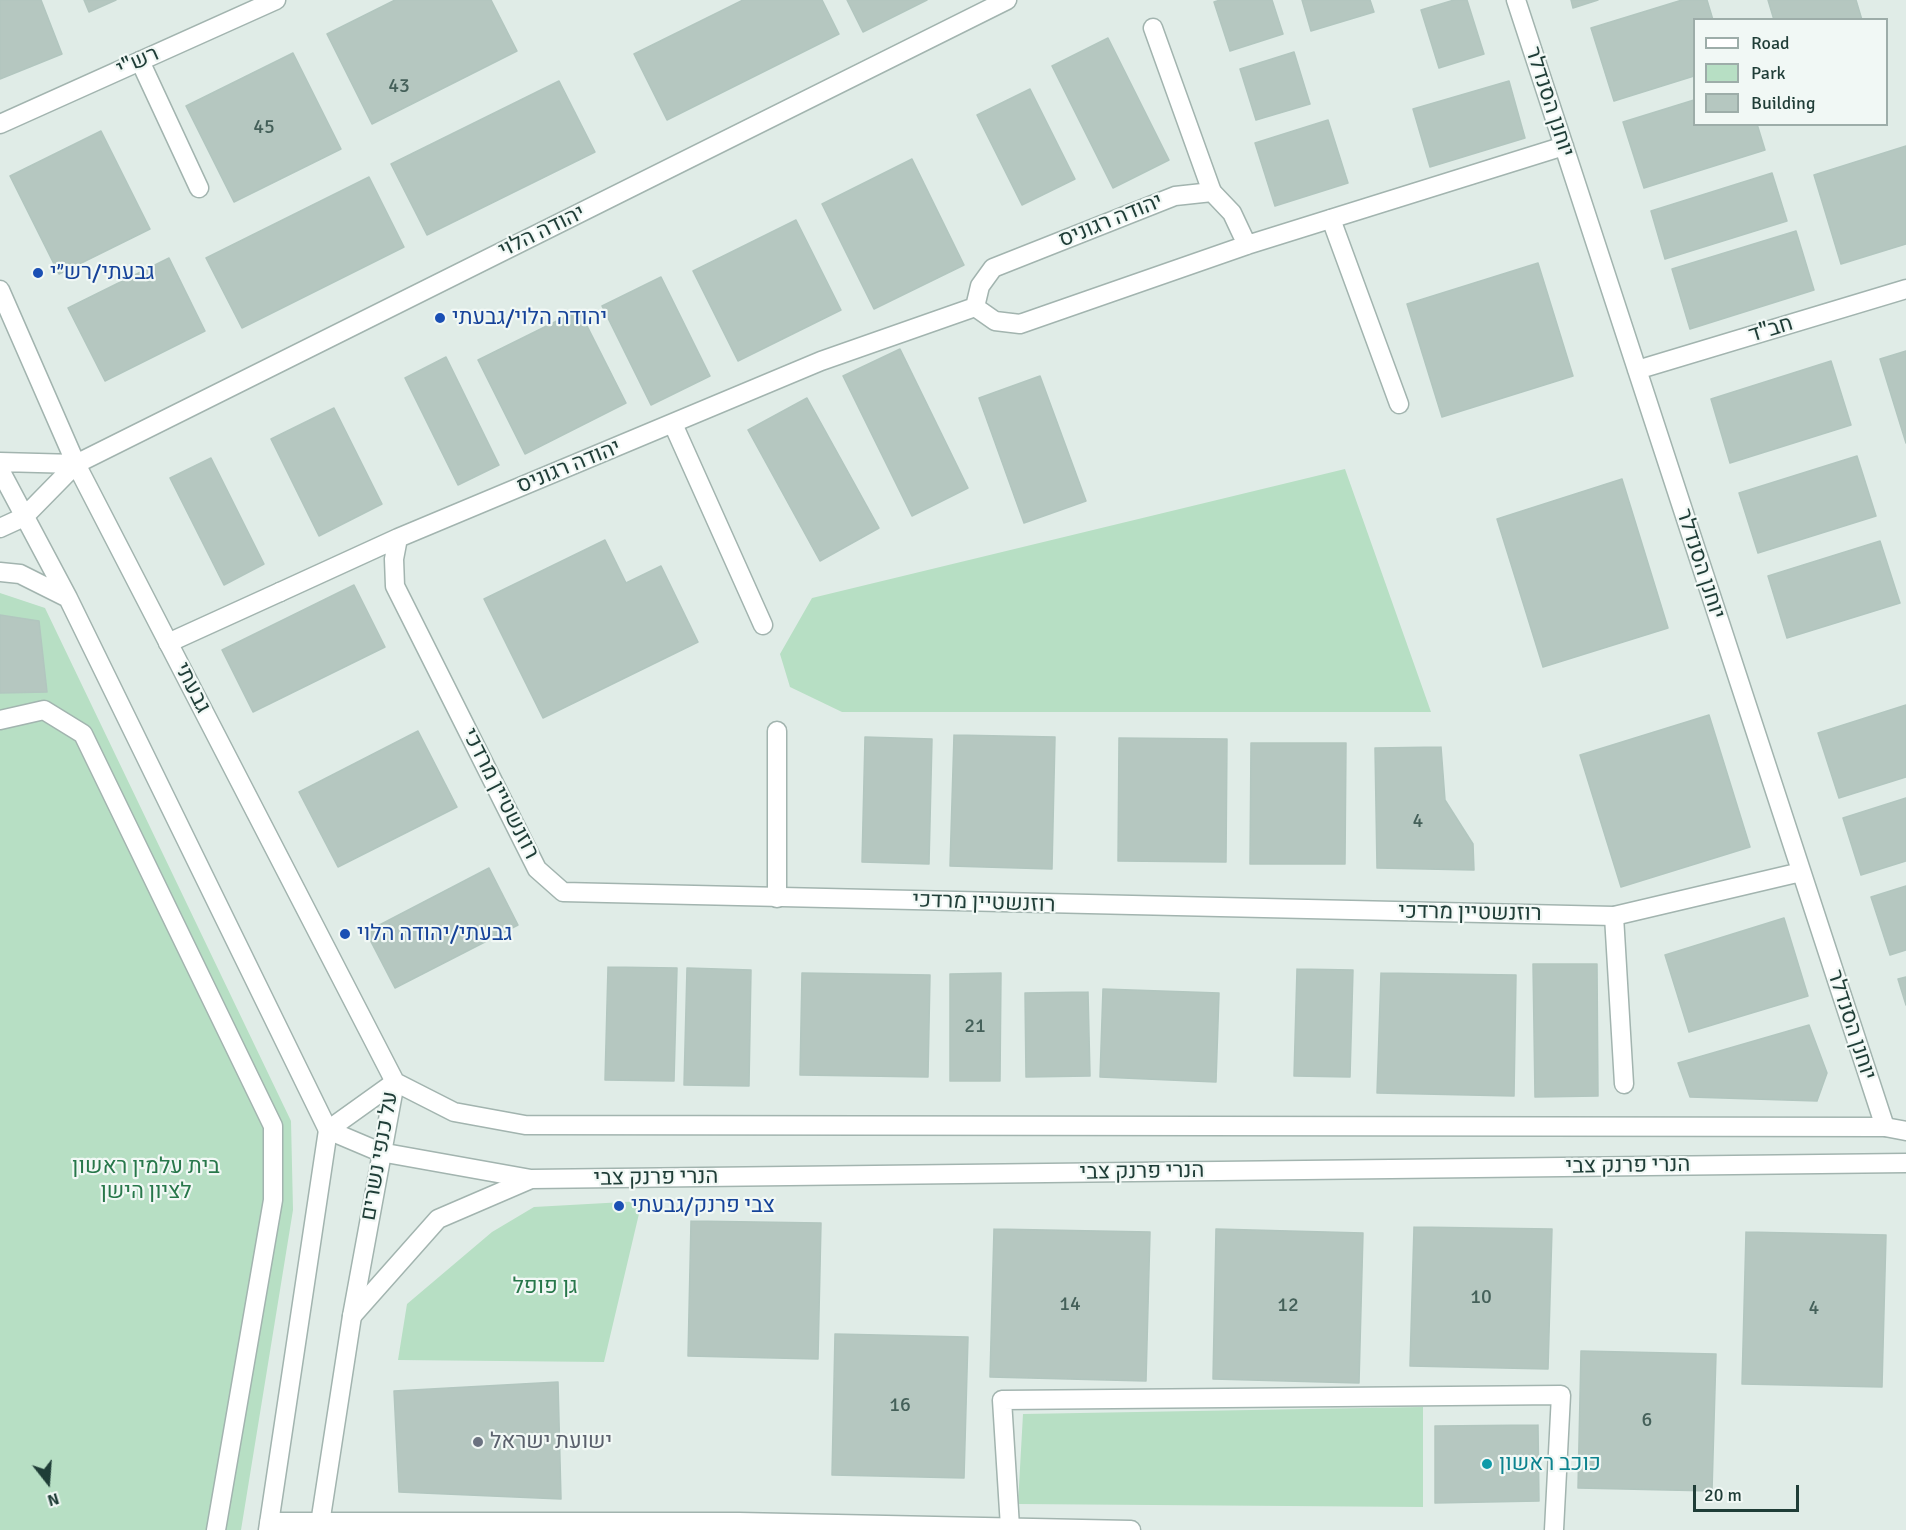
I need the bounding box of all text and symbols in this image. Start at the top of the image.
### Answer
legend [1693,18,1888,126]
text: Road [1751,32,1790,54]
street label: רש"י [113,41,163,83]
street label: יוחנן הסנדלר [1519,44,1579,160]
text: Park [1751,62,1786,84]
house number: 43 [388,75,410,99]
text: Building [1751,92,1815,114]
house number: 45 [253,116,275,140]
street label: יהודה רגוניס [1055,188,1167,254]
street label: יהודה הלוי [495,200,589,264]
place label: גבעתי/רש״י [50,260,155,286]
marker: גבעתי/רש״י [31,266,45,280]
place label: יהודה הלוי/גבעתי [452,305,607,331]
marker: יהודה הלוי/גבעתי [433,311,447,325]
street label: חב"ד [1746,311,1796,349]
street label: יהודה רגוניס [513,434,625,500]
street label: יוחנן הסנדלר [1670,506,1730,622]
street label: גבעתי [168,658,216,718]
street label: רוזנשטיין מרדכי [456,724,544,864]
house number: 4 [1413,810,1423,834]
street label: רוזנשטיין מרדכי [912,887,1056,919]
street label: רוזנשטיין מרדכי [1398,899,1542,927]
place label: גבעתי/יהודה הלוי [357,921,512,947]
marker: גבעתי/יהודה הלוי [338,927,352,941]
street label: יוחנן הסנדלר [1821,967,1881,1083]
house number: 21 [964,1015,986,1039]
street label: על כנפי נשרים [356,1089,404,1223]
street label: הנרי פרנק צבי [1566,1152,1690,1180]
park label: בית עלמין ראשון לציון הישן [72,1154,220,1206]
street label: הנרי פרנק צבי [1080,1158,1204,1186]
street label: הנרי פרנק צבי [594,1164,718,1192]
place label: צבי פרנק/גבעתי [631,1193,775,1219]
marker: צבי פרנק/גבעתי [612,1199,626,1213]
park label: גן פופל [512,1274,578,1300]
house number: 10 [1470,1286,1492,1310]
house number: 14 [1059,1293,1081,1317]
house number: 12 [1277,1294,1299,1318]
house number: 4 [1809,1297,1819,1321]
house number: 16 [889,1394,911,1418]
house number: 6 [1642,1409,1652,1433]
place label: ישועת ישראל [490,1429,612,1455]
marker: ישועת ישראל [471,1435,485,1449]
place label: כוכב ראשון [1499,1451,1601,1477]
north arrow [18,1452,78,1512]
marker: כוכב ראשון [1480,1457,1494,1471]
scale bar [1696,1473,1802,1511]
text: 20 m [1704,1484,1742,1506]
text: N [45,1488,62,1510]

